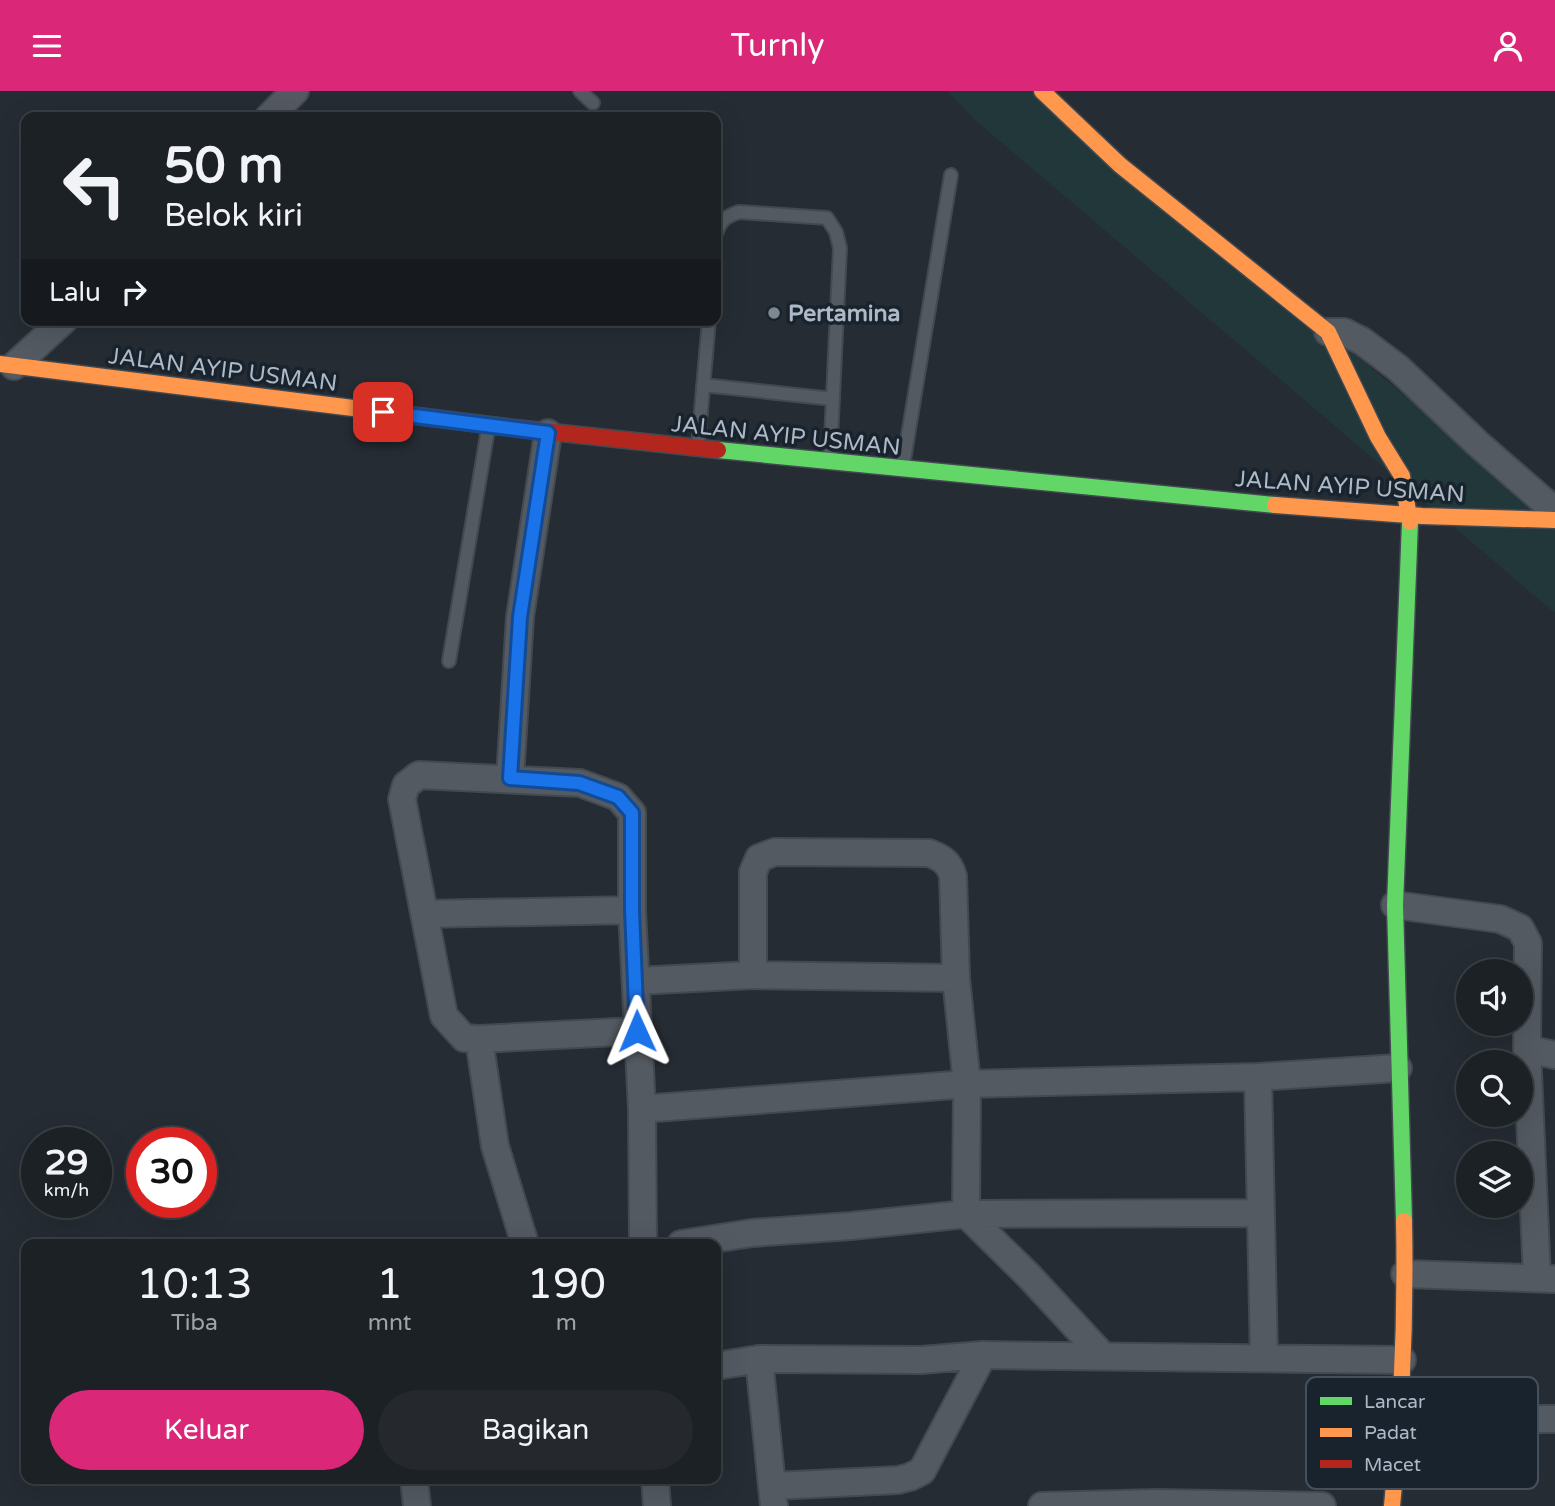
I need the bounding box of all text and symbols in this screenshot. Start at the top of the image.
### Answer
icon: menu [28,27,66,65]
text: Turnly [731,27,824,65]
icon: person [1489,27,1527,65]
text: 50 m [164,137,283,196]
icon: left [49,140,140,231]
text: Belok kiri [164,197,303,235]
icon: right [115,273,153,311]
text: Lalu [49,277,101,308]
place label: Pertamina [788,300,900,328]
marker: Pertamina [766,305,782,321]
street label: JALAN AYIP USMAN [107,342,339,398]
pin [353,382,413,442]
icon: arrive [364,393,402,431]
street label: JALAN AYIP USMAN [670,410,902,462]
street label: JALAN AYIP USMAN [1234,465,1466,509]
map controls [1456,959,1533,1218]
button: sound [1456,959,1533,1036]
position arrow [600,994,674,1068]
button: search [1456,1050,1533,1127]
speed limit sign: 30 [126,1127,217,1218]
button: layers [1456,1141,1533,1218]
text: 29 [45,1142,88,1184]
text: km/h [44,1179,89,1201]
text: 10:13 [136,1259,253,1310]
text: 1 [376,1259,403,1310]
text: 190 [527,1259,606,1310]
text: Tiba [171,1309,218,1337]
text: mnt [368,1309,411,1337]
text: m [556,1309,577,1337]
legend [1306,1377,1538,1489]
button: Keluar [49,1390,364,1470]
button: Bagikan [378,1390,693,1470]
text: Lancar [1364,1391,1426,1413]
text: Padat [1364,1422,1417,1444]
text: Macet [1364,1454,1421,1476]

